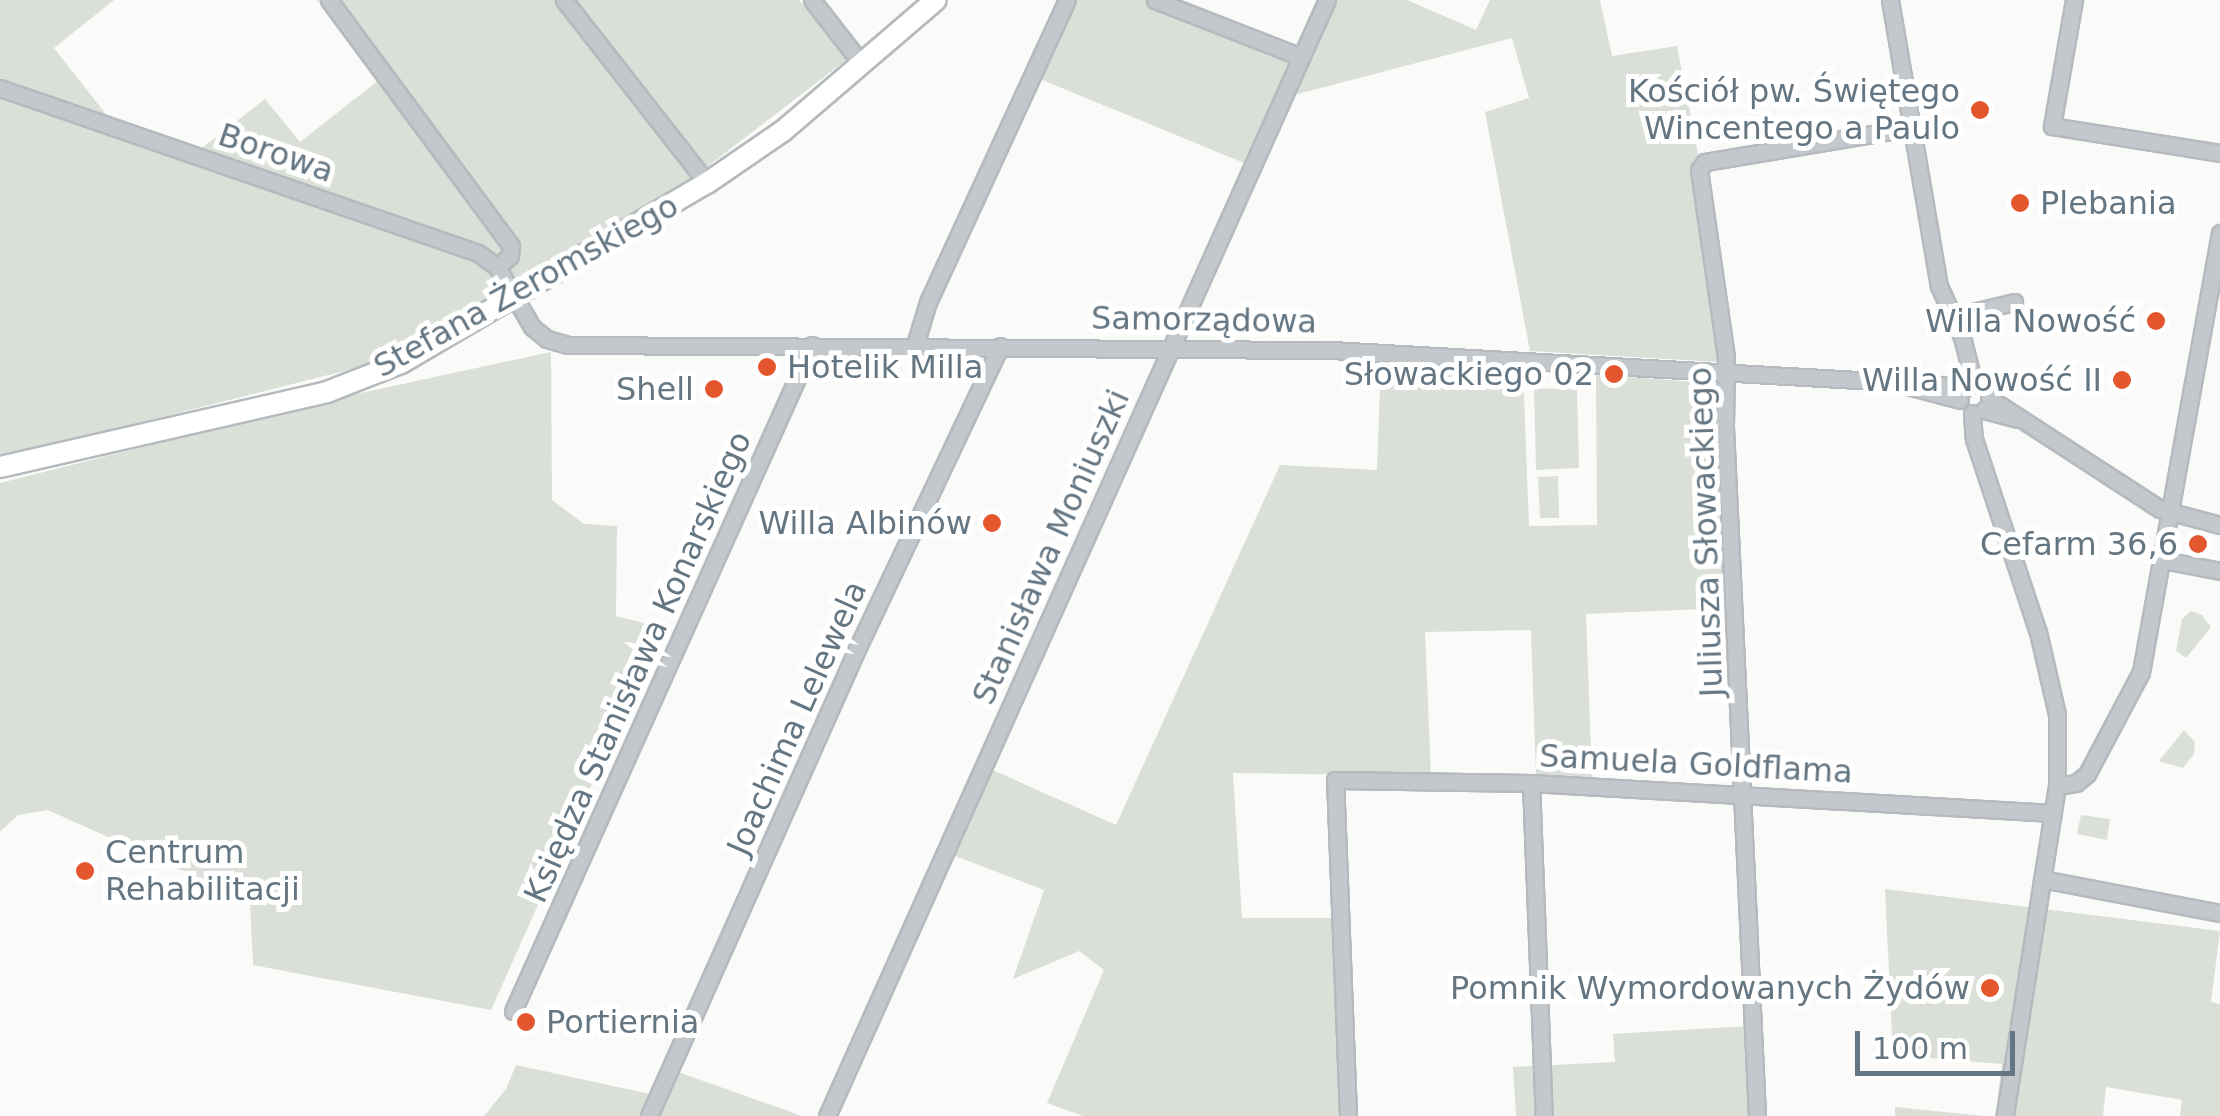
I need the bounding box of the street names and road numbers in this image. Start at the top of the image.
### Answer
street label: Borowa [213,115,339,191]
street label: Stefana Żeromskiego [367,186,685,386]
street label: Samorządowa [1091,299,1317,341]
street label: Juliusza Słowackiego [1681,366,1731,698]
street label: Stanisława Moniuszki [964,384,1138,710]
street label: Księdza Stanisława Konarskiego [516,425,760,909]
street label: Joachima Lelewela [719,575,875,861]
street label: Samuela Goldflama [1538,737,1854,791]

